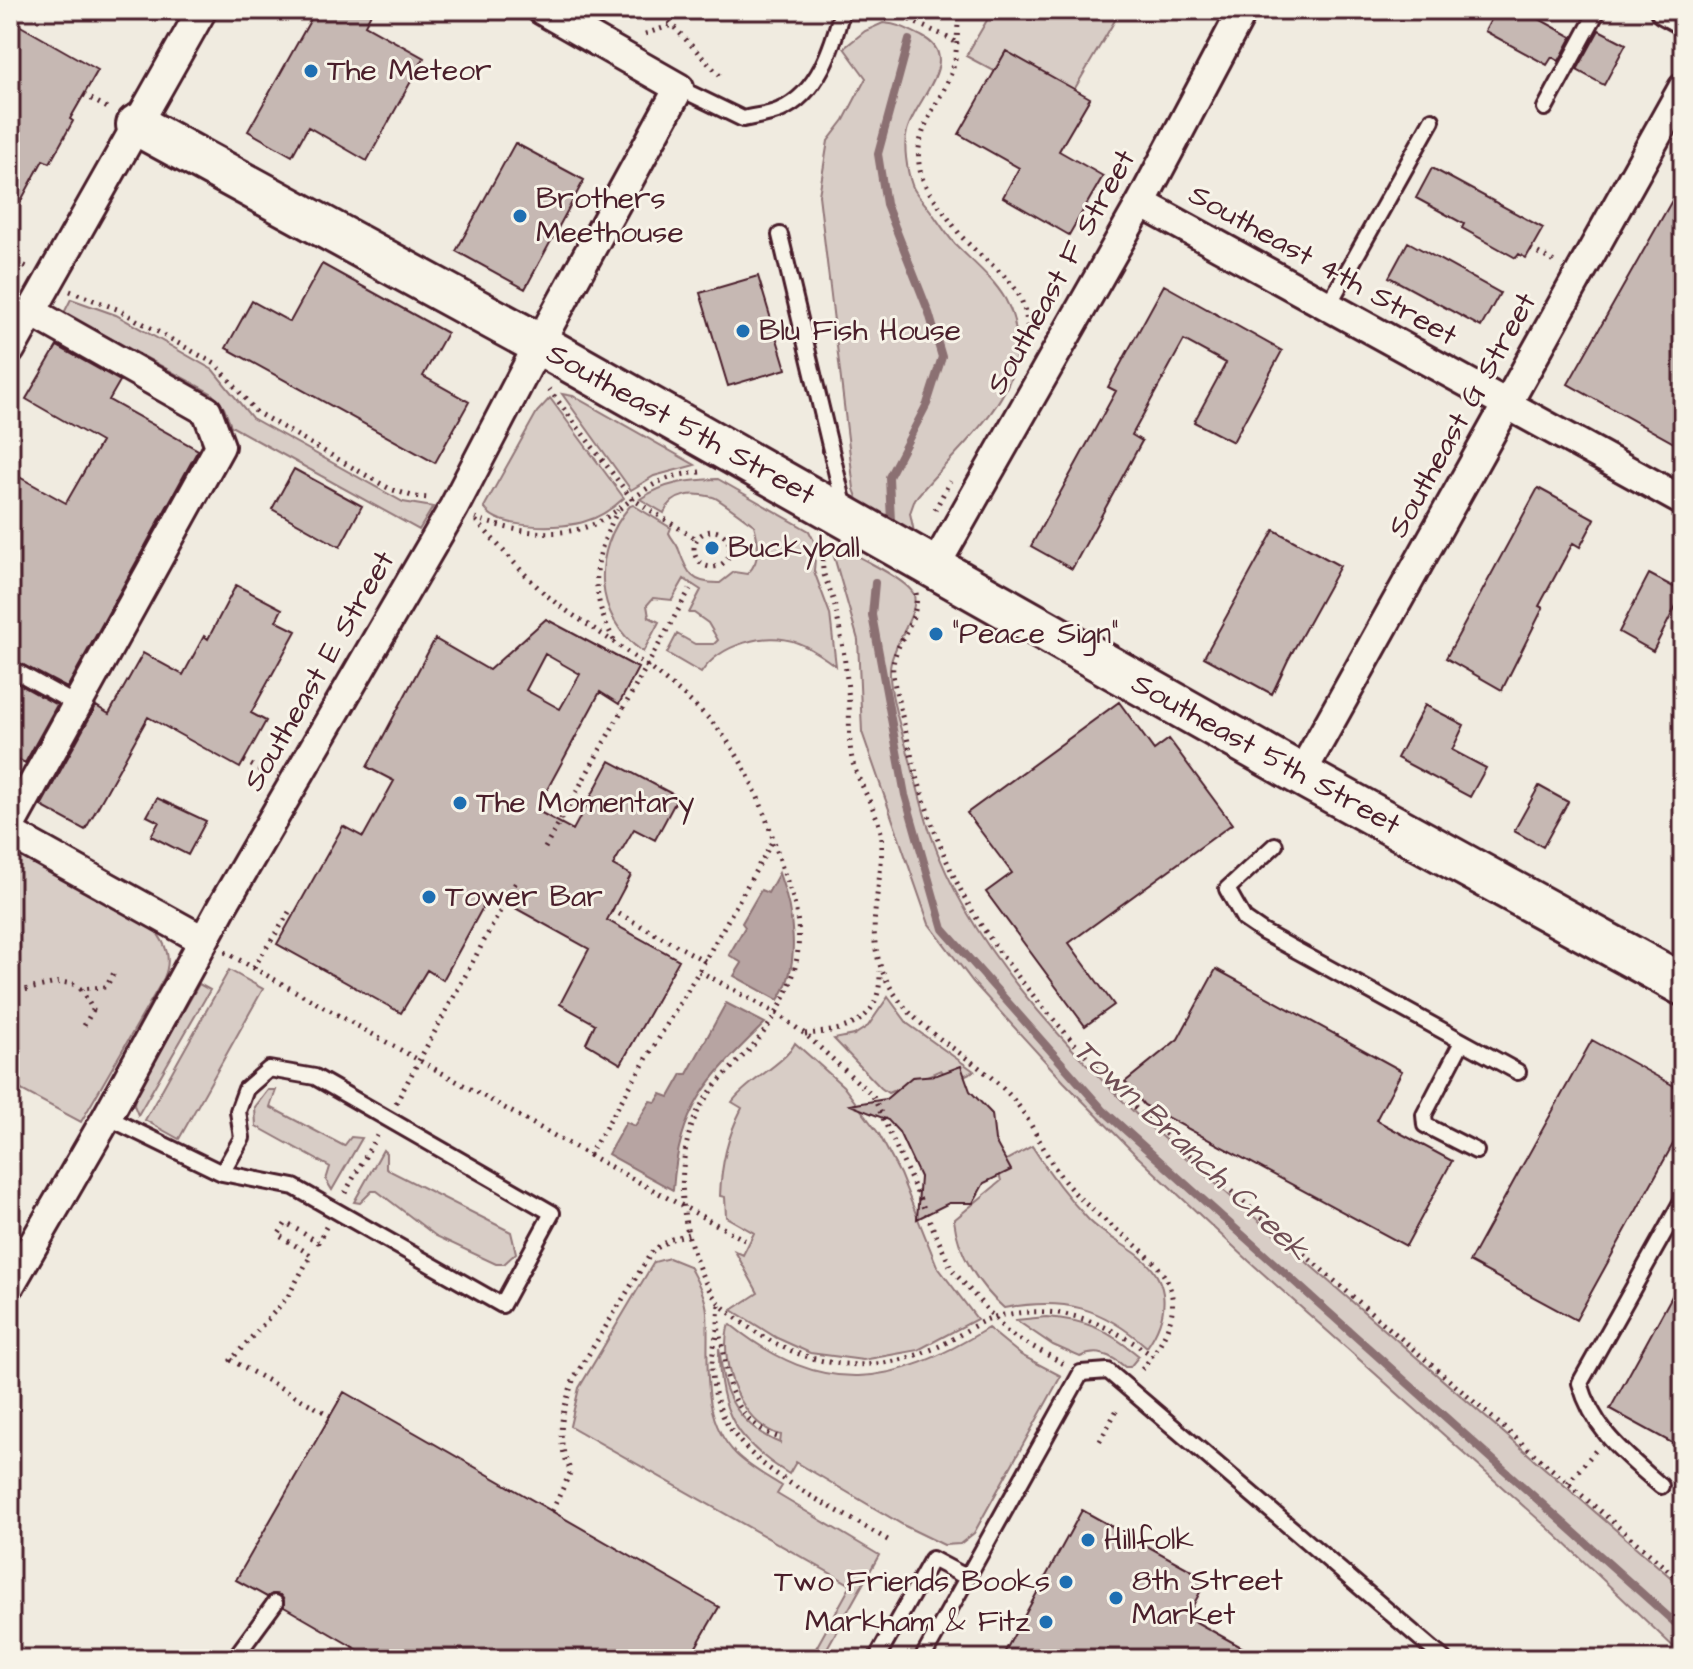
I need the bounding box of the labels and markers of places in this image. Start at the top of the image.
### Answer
place label: The Meteor [327,50,492,92]
marker: The Meteor [302,62,320,80]
place label: Brothers Meethouse [536,178,684,254]
marker: Brothers Meethouse [511,207,529,225]
place label: Blu Fish House [759,310,961,352]
marker: Blu Fish House [734,322,752,340]
place label: Buckyball [728,527,860,570]
marker: Buckyball [703,539,721,557]
place label: "Peace Sign" [952,613,1118,656]
marker: "Peace Sign" [927,625,945,643]
place label: The Momentary [476,782,694,825]
marker: The Momentary [451,794,469,812]
place label: Tower Bar [445,876,603,918]
marker: Tower Bar [420,888,438,906]
place label: Hillfolk [1104,1519,1194,1561]
marker: Hillfolk [1079,1531,1097,1549]
place label: 8th Street Market [1132,1560,1283,1636]
place label: Two Friends Books [774,1561,1050,1603]
marker: Two Friends Books [1057,1573,1075,1591]
marker: 8th Street Market [1107,1589,1125,1607]
place label: Markham & Fitz [805,1601,1030,1643]
marker: Markham & Fitz [1037,1613,1055,1631]

